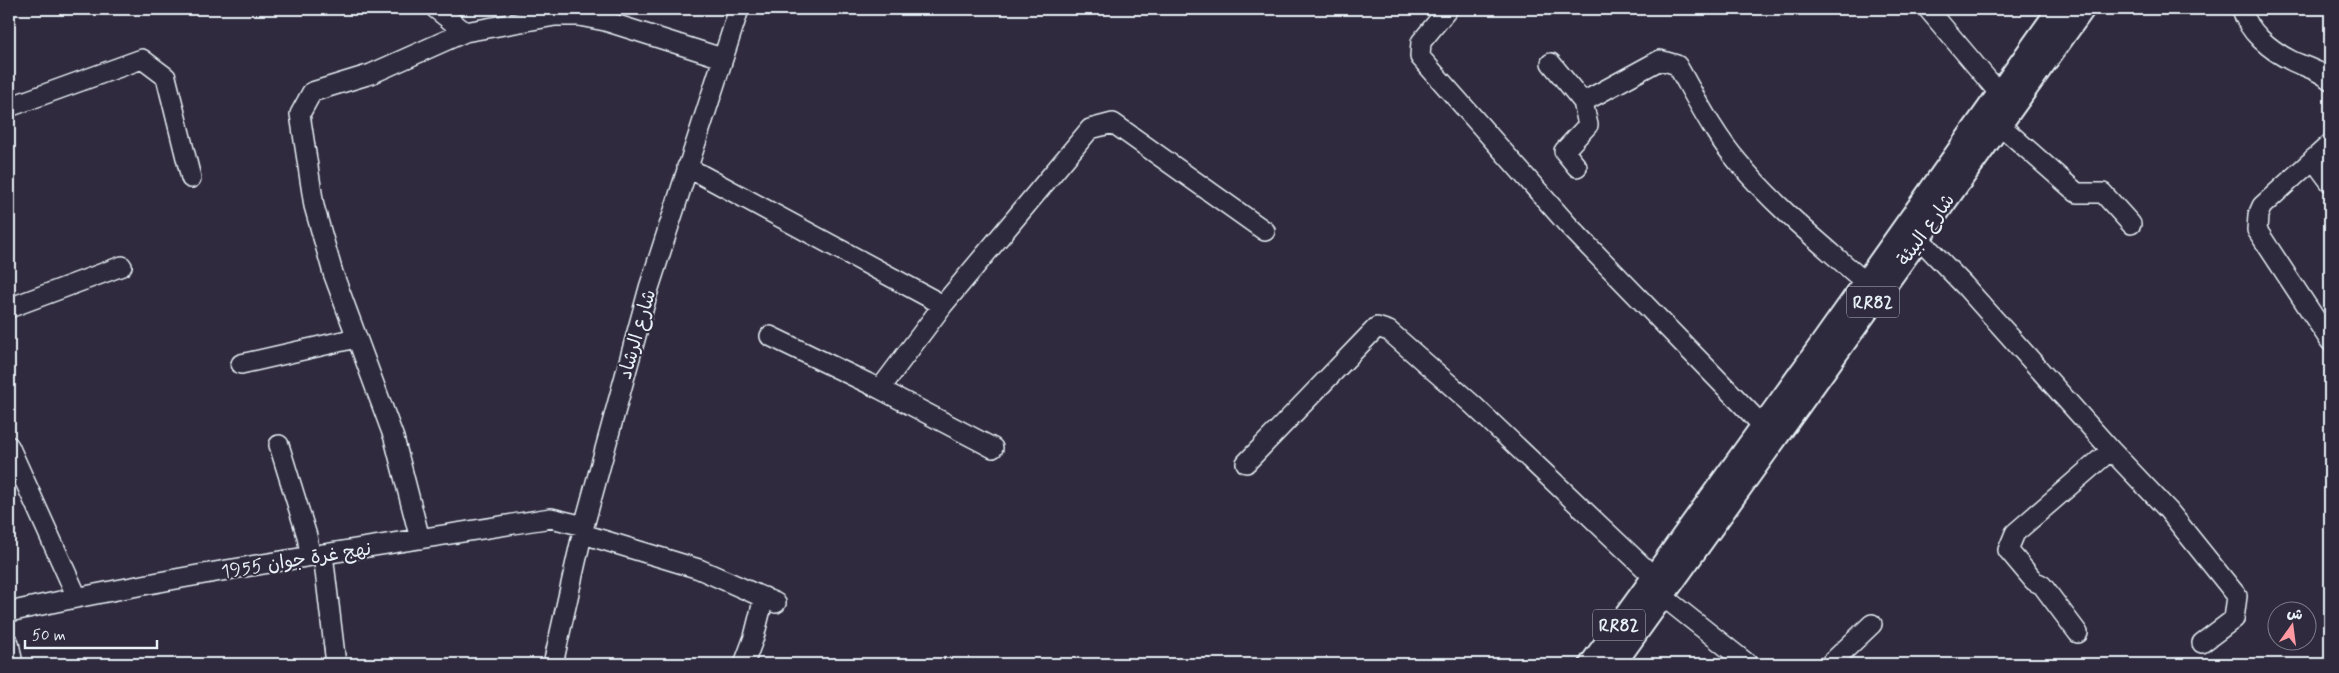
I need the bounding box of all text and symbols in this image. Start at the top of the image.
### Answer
street label: شارع البيئة [1892,189,1961,271]
road number: RR82 [1847,286,1899,318]
street label: شارع الرشاد [613,287,662,382]
street label: نهج غرة جوان 1955 [219,536,373,585]
north arrow [2266,600,2316,650]
text: ش [2285,604,2305,625]
road number: RR82 [1593,610,1645,640]
scale bar [25,618,158,650]
text: 50 m [32,626,66,646]

